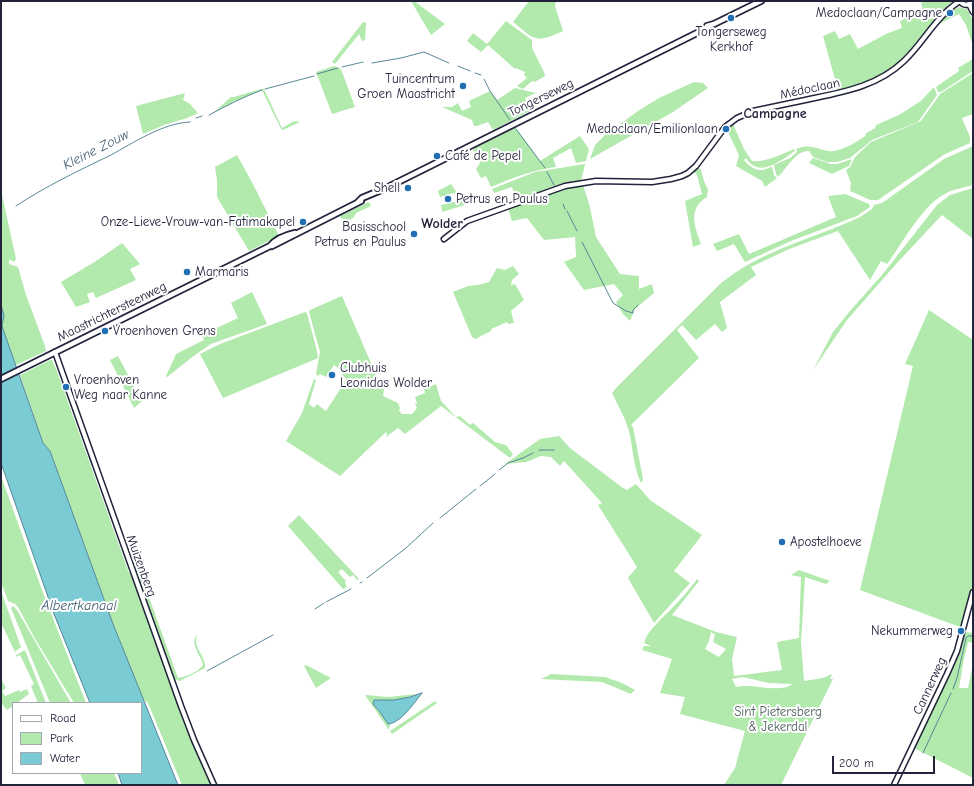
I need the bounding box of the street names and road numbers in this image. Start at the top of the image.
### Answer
street label: Tongerseweg [506,75,576,121]
street label: Médoclaan [779,75,841,103]
street label: Maastrichtersteenweg [55,279,169,345]
street label: Muizenberg [123,533,159,599]
street label: Cannerweg [910,655,950,717]

